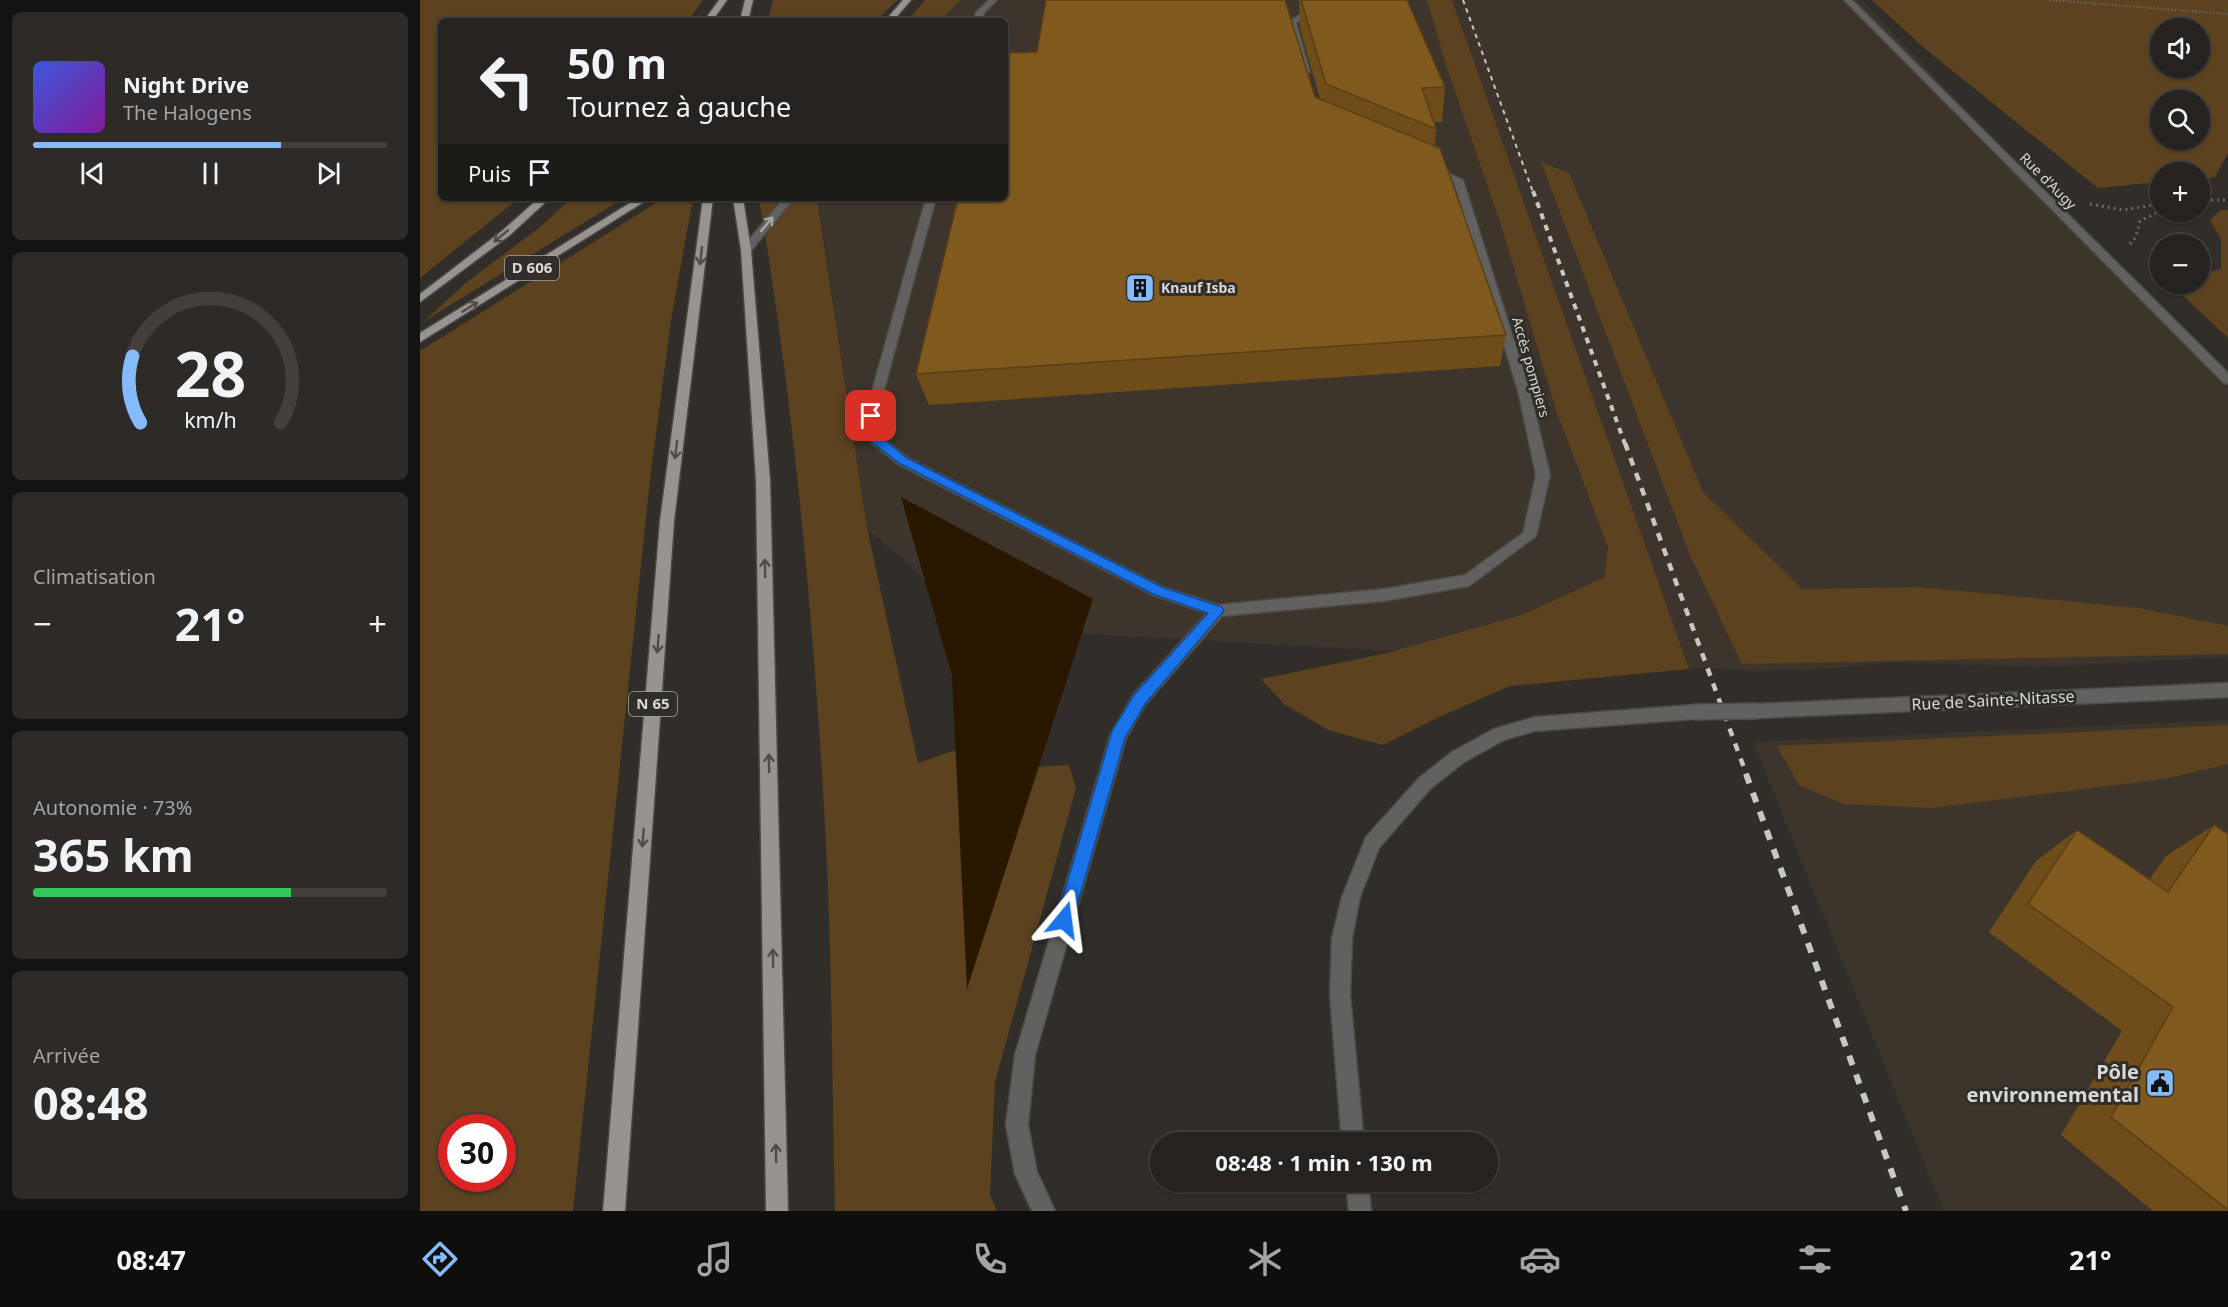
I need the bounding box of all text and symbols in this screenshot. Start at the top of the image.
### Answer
map controls [2150,18,2210,294]
button: sound [2150,18,2210,78]
text: 50 m [567,34,667,91]
icon: left [468,42,546,120]
text: Night Drive [123,69,249,99]
text: Tournez à gauche [567,88,791,125]
button: search [2150,90,2210,150]
text: The Halogens [123,99,252,126]
street label: Rue d'Augy [2016,148,2081,214]
icon: arrive [523,156,556,189]
icon: previous [76,157,109,190]
icon: pause [194,157,227,190]
icon: next [312,157,345,190]
text: Puis [468,158,511,188]
button: + [2150,162,2210,222]
one-way arrow [761,216,774,232]
one-way arrow [493,230,509,243]
button: − [2150,234,2210,294]
one-way arrow [695,246,706,266]
road number: D 606 [505,256,559,280]
building icon: Knauf Isba [1124,272,1156,304]
place label: Knauf Isba [1161,278,1236,297]
one-way arrow [461,301,478,313]
street label: Accès pompiers [1508,315,1555,419]
text: 28 [174,330,246,415]
pin [845,390,896,441]
icon: arrive [854,399,887,432]
text: km/h [184,405,236,434]
one-way arrow [670,439,681,459]
one-way arrow [759,558,771,578]
text: Climatisation [33,563,156,590]
text: 21° [175,593,245,654]
text: − [33,601,52,646]
text: + [368,601,387,646]
one-way arrow [652,633,663,653]
street label: Rue de Sainte-Nitasse [1911,685,2075,715]
road number: N 65 [629,692,677,716]
one-way arrow [763,753,775,773]
text: Autonomie · 73% [33,794,192,821]
text: 365 km [33,824,194,885]
one-way arrow [637,828,648,847]
position arrow [1032,888,1096,952]
one-way arrow [768,948,779,968]
text: Arrivée [33,1042,100,1069]
place label: Pôle environnemental [1967,1058,2139,1108]
public building icon: Pôle environnemental [2144,1067,2176,1099]
text: 08:48 [33,1072,149,1133]
speed limit sign: 30 [438,1114,516,1192]
one-way arrow [771,1143,782,1163]
text: 08:48 · 1 min · 130 m [1215,1147,1433,1177]
icon: directions [419,1238,461,1280]
icon: music [694,1238,736,1280]
icon: phone [969,1238,1011,1280]
icon: climate [1244,1238,1286,1280]
icon: car [1519,1238,1561,1280]
icon: filters [1794,1238,1836,1280]
text: 08:47 [117,1241,186,1278]
text: 21° [2069,1241,2111,1278]

